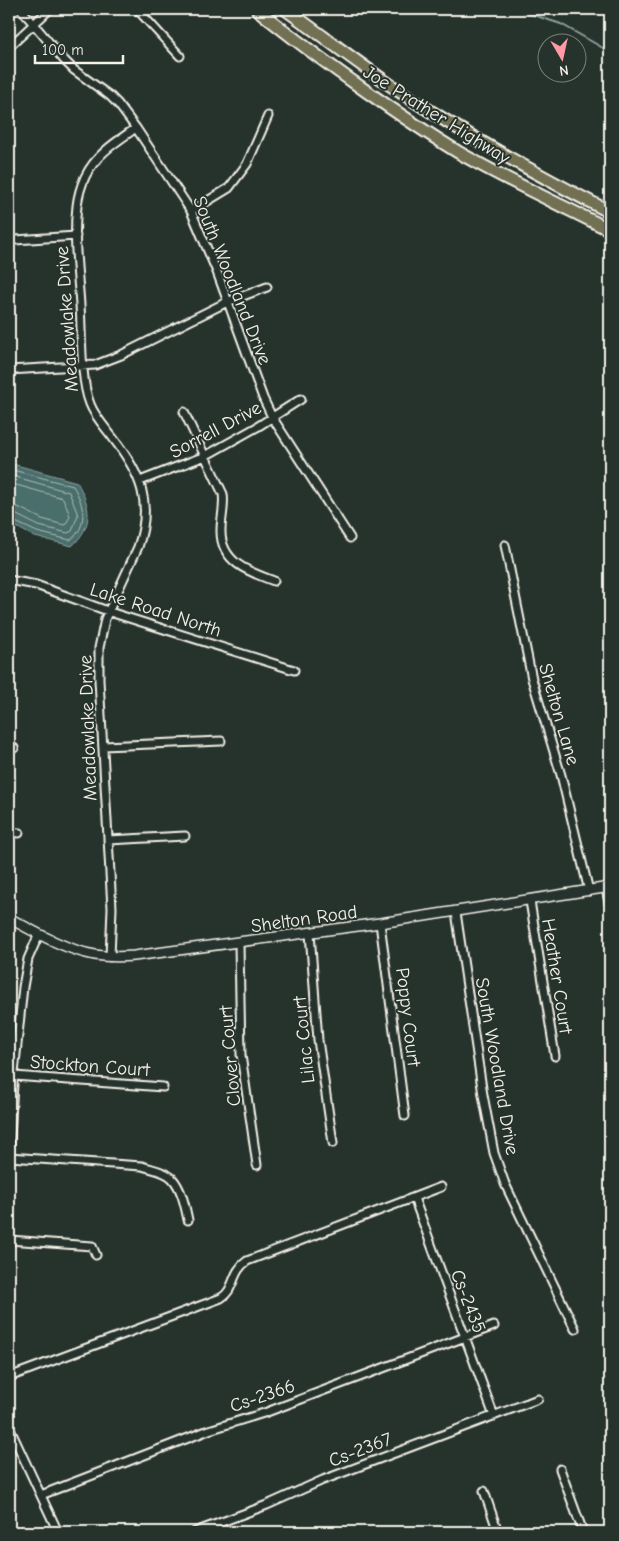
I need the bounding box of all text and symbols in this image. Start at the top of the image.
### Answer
scale bar [35,32,122,64]
north arrow [536,32,586,82]
text: 100 m [42,41,84,59]
street label: Joe Prather Highway [359,61,514,169]
text: N [558,61,570,79]
street label: South Woodland Drive [188,193,276,368]
street label: Meadowlake Drive [51,245,83,393]
street label: Sorrell Drive [166,397,265,463]
street label: Lake Road North [87,578,224,642]
street label: Meadowlake Drive [74,655,102,801]
street label: Shelton Lane [534,661,584,768]
street label: Shelton Road [250,901,359,937]
street label: Heather Court [537,917,577,1036]
street label: Poppy Court [391,967,425,1068]
street label: South Woodland Drive [471,976,523,1157]
street label: Lilac Court [288,995,320,1085]
street label: Clover Court [215,1004,245,1107]
street label: Stockton Court [29,1051,151,1081]
street label: Cs-2435 [446,1267,490,1336]
street label: Cs-2366 [227,1375,298,1417]
street label: Cs-2367 [326,1428,395,1472]

